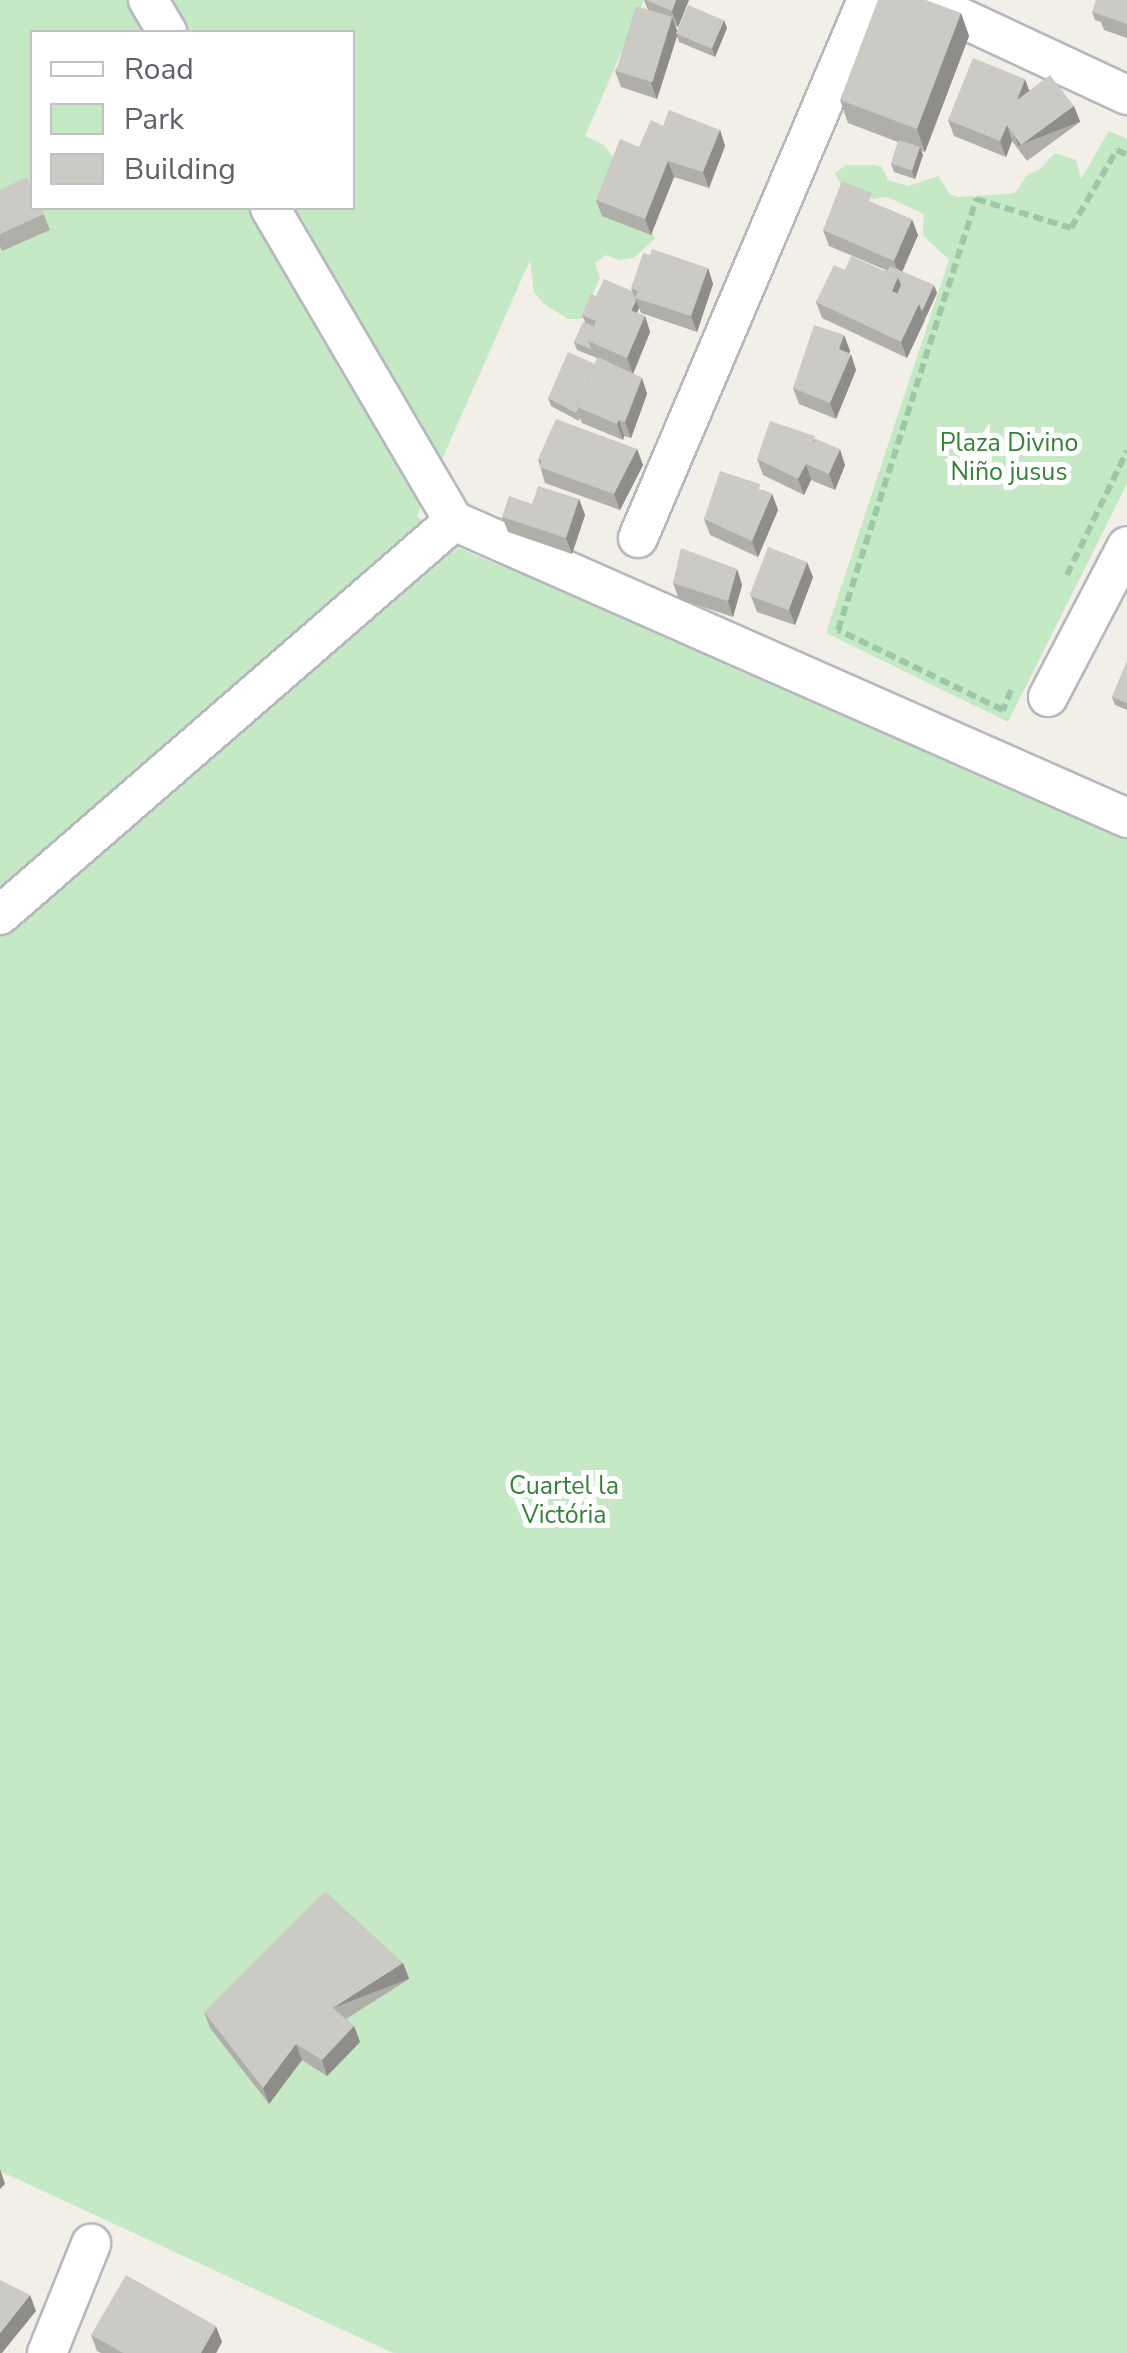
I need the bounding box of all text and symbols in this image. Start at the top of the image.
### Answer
legend [30,30,355,210]
text: Road [124,49,194,90]
text: Park [124,99,184,140]
text: Building [124,149,236,190]
park label: Plaza Divino Niño jusus [940,429,1078,488]
park label: Cuartel la Victória [509,1472,619,1531]

